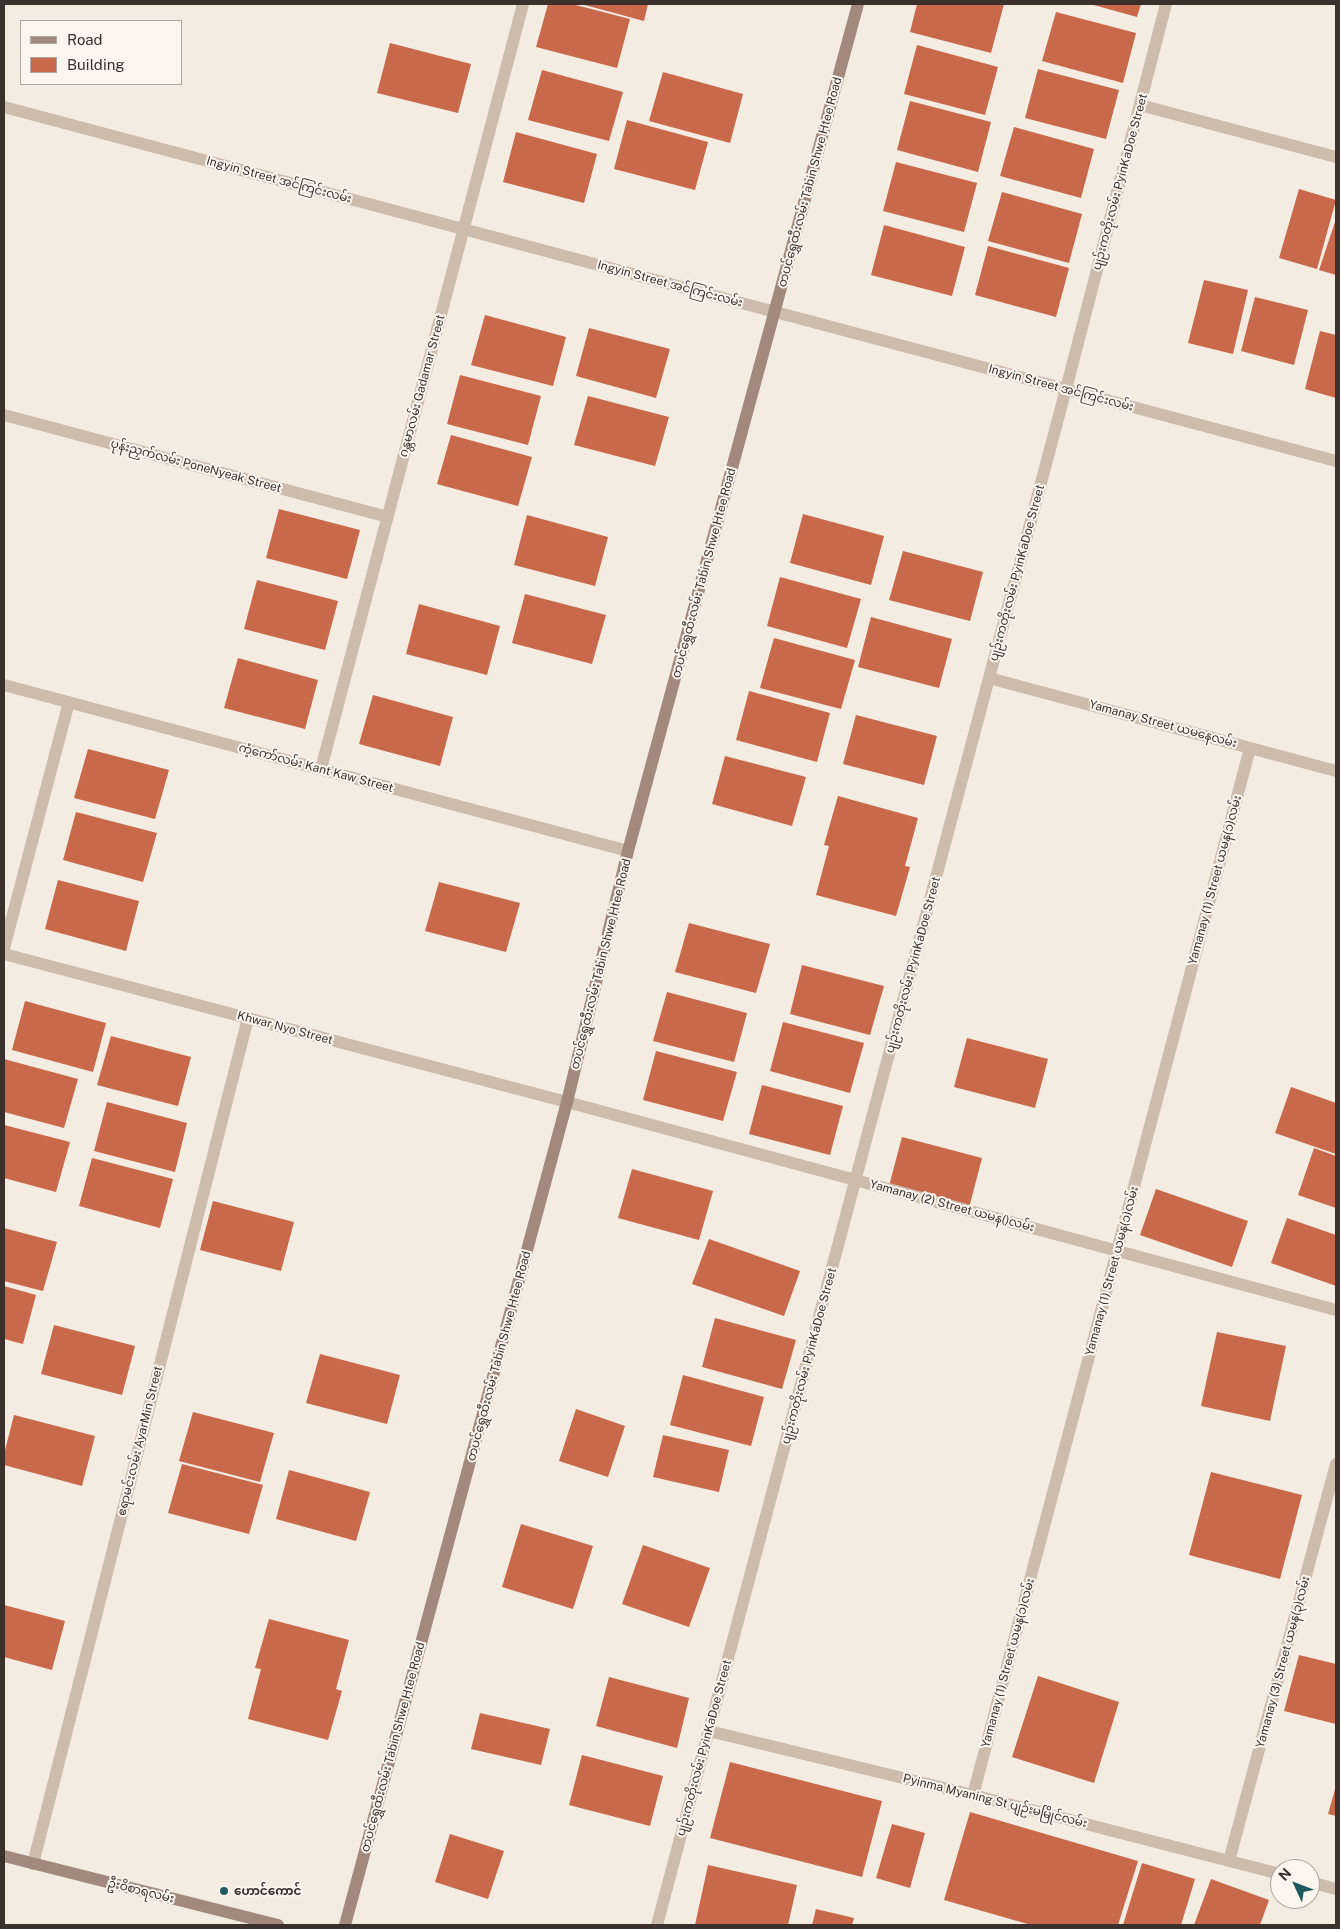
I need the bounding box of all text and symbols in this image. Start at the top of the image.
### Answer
legend [20,20,182,85]
text: Road [67,31,103,48]
text: Building [67,56,125,73]
street label: တပင်ရွှေထီးလမ်း Tabin Shwe Htee Road [775,75,845,289]
street label: ပျဉ်းကတိုးလမ်း PyinKaDoe Street [1089,92,1151,272]
street label: Ingyin Street အင်ကြင်းလမ်း [205,154,353,206]
street label: Ingyin Street အင်ကြင်းလမ်း [596,258,744,310]
street label: ဂန္တမာလမ်း Gadamar Street [396,313,448,459]
street label: Ingyin Street အင်ကြင်းလမ်း [987,362,1135,414]
street label: ပုန်းညှက်လမ်း PoneNyeak Street [109,436,283,496]
street label: တပင်ရွှေထီးလမ်း Tabin Shwe Htee Road [669,466,739,680]
street label: ပျဉ်းကတိုးလမ်း PyinKaDoe Street [986,483,1048,663]
street label: Yamanay Street ယမနေလမ်း [1088,697,1238,751]
street label: ကံ့ကော်လမ်း Kant Kaw Street [237,740,395,796]
street label: Yamanay (1) Street ယမန(၁)လမ်း [1185,794,1245,966]
street label: တပင်ရွှေထီးလမ်း Tabin Shwe Htee Road [568,857,634,1071]
street label: ပျဉ်းကတိုးလမ်း PyinKaDoe Street [882,875,944,1055]
street label: Khwar Nyo Street [236,1008,334,1048]
street label: Yamanay (2) Street ယမန()လမ်း [868,1177,1036,1235]
street label: Yamanay (1) Street ယမန(၁)လမ်း [1082,1185,1142,1357]
street label: တပင်ရွှေထီးလမ်း Tabin Shwe Htee Road [464,1249,534,1463]
street label: ပျဉ်းကတိုးလမ်း PyinKaDoe Street [778,1266,840,1446]
street label: ဧရာမင်းလမ်း AyarMin Street [114,1365,166,1517]
street label: Yamanay (3) Street ယမန(၃)လမ်း [1253,1574,1313,1750]
street label: Yamanay (1) Street ယမန(၁)လမ်း [978,1577,1038,1749]
street label: တပင်ရွှေထီးလမ်း Tabin Shwe Htee Road [358,1640,428,1854]
street label: ပျဉ်းကတိုးလမ်း PyinKaDoe Street [673,1658,735,1838]
street label: Pyinma Myaning St ပျဉ်းမမြိုင်လမ်း [901,1771,1089,1831]
north arrow [1270,1859,1320,1909]
text: N [1275,1865,1294,1884]
street label: ဦးဝိစာရလမ်း [106,1876,176,1906]
place label: ဟောင်ကောင် [234,1884,301,1898]
marker: ဟောင်ကောင် [218,1885,230,1897]

